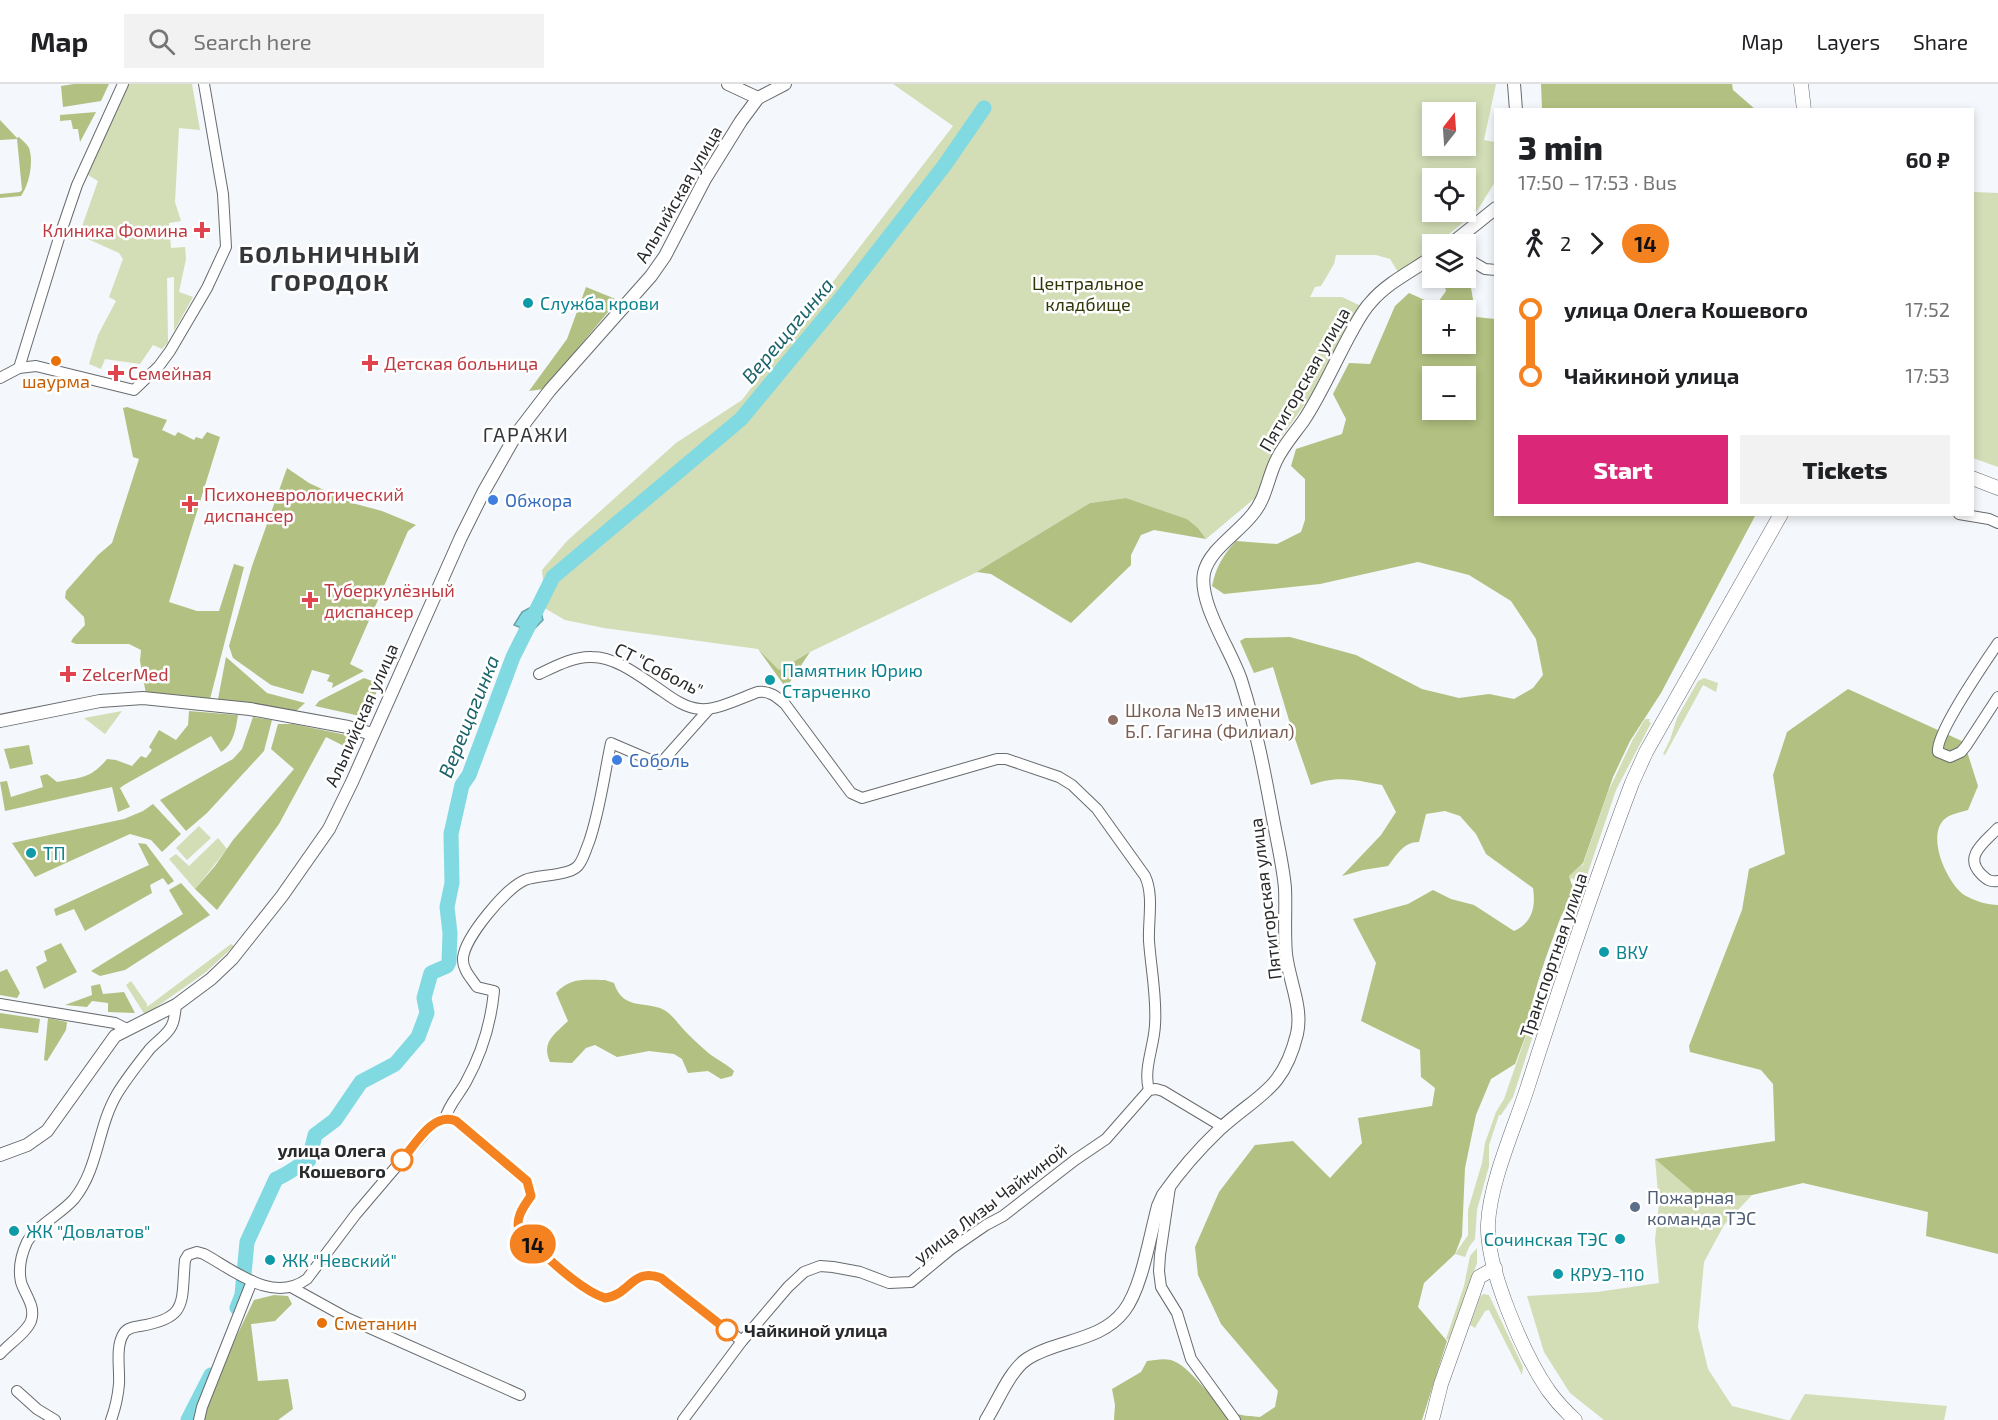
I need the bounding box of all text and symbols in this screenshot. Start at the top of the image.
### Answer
search box [124,14,544,68]
text: Map [30,24,88,58]
icon: search [145,25,178,58]
text: Search here [193,28,312,54]
text: Map [1741,29,1783,54]
text: Layers [1816,29,1880,54]
text: Share [1913,29,1968,54]
north arrow [1422,102,1476,156]
map controls [1422,102,1476,420]
street label: Альпийская улица [630,122,726,266]
text: 3 min [1518,127,1603,167]
text: 60 ₽ [1905,146,1950,172]
button: locate [1422,168,1476,222]
text: 17:50 – 17:53 · Bus [1518,170,1677,194]
place label: Клиника Фомина [42,219,188,241]
marker: Клиника Фомина [193,221,211,239]
icon: walk [1518,227,1551,260]
icon: forward [1580,227,1613,260]
text: 2 [1560,231,1571,255]
text: 14 [1634,231,1657,256]
button: layers [1422,234,1476,288]
district label: БОЛЬНИЧНЫЙ ГОРОДОК [239,239,421,296]
water label: Верещагинка [736,272,838,388]
park label: Центральное кладбище [1032,272,1144,315]
place label: Служба крови [540,292,659,314]
marker: Служба крови [521,296,535,310]
text: улица Олега Кошевого [1564,296,1808,322]
text: 17:52 [1905,297,1950,321]
button: + [1422,300,1476,354]
street label: Пятигорская улица [1254,303,1354,455]
place label: Детская больница [384,352,538,374]
marker: шаурма [49,354,63,368]
marker: Детская больница [361,354,379,372]
place label: Семейная [128,362,212,384]
text: Чайкиной улица [1564,362,1739,388]
text: 17:53 [1905,363,1950,387]
marker: Семейная [109,366,123,380]
button: − [1422,366,1476,420]
place label: шаурма [22,370,90,392]
district label: ГАРАЖИ [483,422,569,446]
button: Start [1518,435,1728,504]
button: Tickets [1740,435,1950,504]
place label: Психоневрологический диспансер [204,483,404,526]
place label: Обжора [505,489,572,511]
marker: Обжора [486,493,500,507]
marker: Психоневрологический диспансер [181,495,199,513]
place label: Туберкулёзный диспансер [324,579,455,622]
marker: Туберкулёзный диспансер [301,591,319,609]
street label: СТ "Соболь" [611,637,707,701]
street label: Альпийская улица [320,640,402,790]
water label: Верещагинка [433,651,503,781]
place label: Памятник Юрию Старченко [782,659,923,702]
place label: ZelcerMed [82,663,169,685]
marker: ZelcerMed [59,665,77,683]
marker: Памятник Юрию Старченко [763,673,777,687]
place label: Школа №13 имени Б.Г. Гагина (Филиал) [1125,699,1295,742]
marker: Школа №13 имени Б.Г. Гагина (Филиал) [1106,713,1120,727]
place label: Соболь [629,749,689,771]
marker: Соболь [610,753,624,767]
street label: Пятигорская улица [1244,817,1286,981]
place label: ТП [43,842,66,864]
marker: ТП [24,846,38,860]
street label: Транспортная улица [1514,870,1592,1040]
place label: ВКУ [1616,941,1648,963]
marker: ВКУ [1597,945,1611,959]
street label: улица Лизы Чайкиной [909,1138,1071,1268]
place label: улица Олега Кошевого [278,1139,386,1182]
marker: улица Олега Кошевого [391,1149,413,1171]
place label: Пожарная команда ТЭС [1647,1186,1756,1229]
marker: Пожарная команда ТЭС [1628,1200,1642,1214]
place label: ЖК "Довлатов" [26,1220,150,1242]
marker: ЖК "Довлатов" [7,1224,21,1238]
line badge: 14 [506,1224,560,1264]
place label: Сочинская ТЭС [1484,1228,1608,1250]
text: 14 [522,1232,544,1257]
marker: Сочинская ТЭС [1613,1232,1627,1246]
place label: ЖК "Невский" [282,1249,397,1271]
marker: ЖК "Невский" [263,1253,277,1267]
place label: КРУЭ-110 [1570,1263,1645,1285]
marker: КРУЭ-110 [1551,1267,1565,1281]
place label: Сметанин [334,1312,417,1334]
marker: Сметанин [315,1316,329,1330]
marker: Чайкиной улица [716,1319,738,1341]
place label: Чайкиной улица [744,1319,888,1341]

